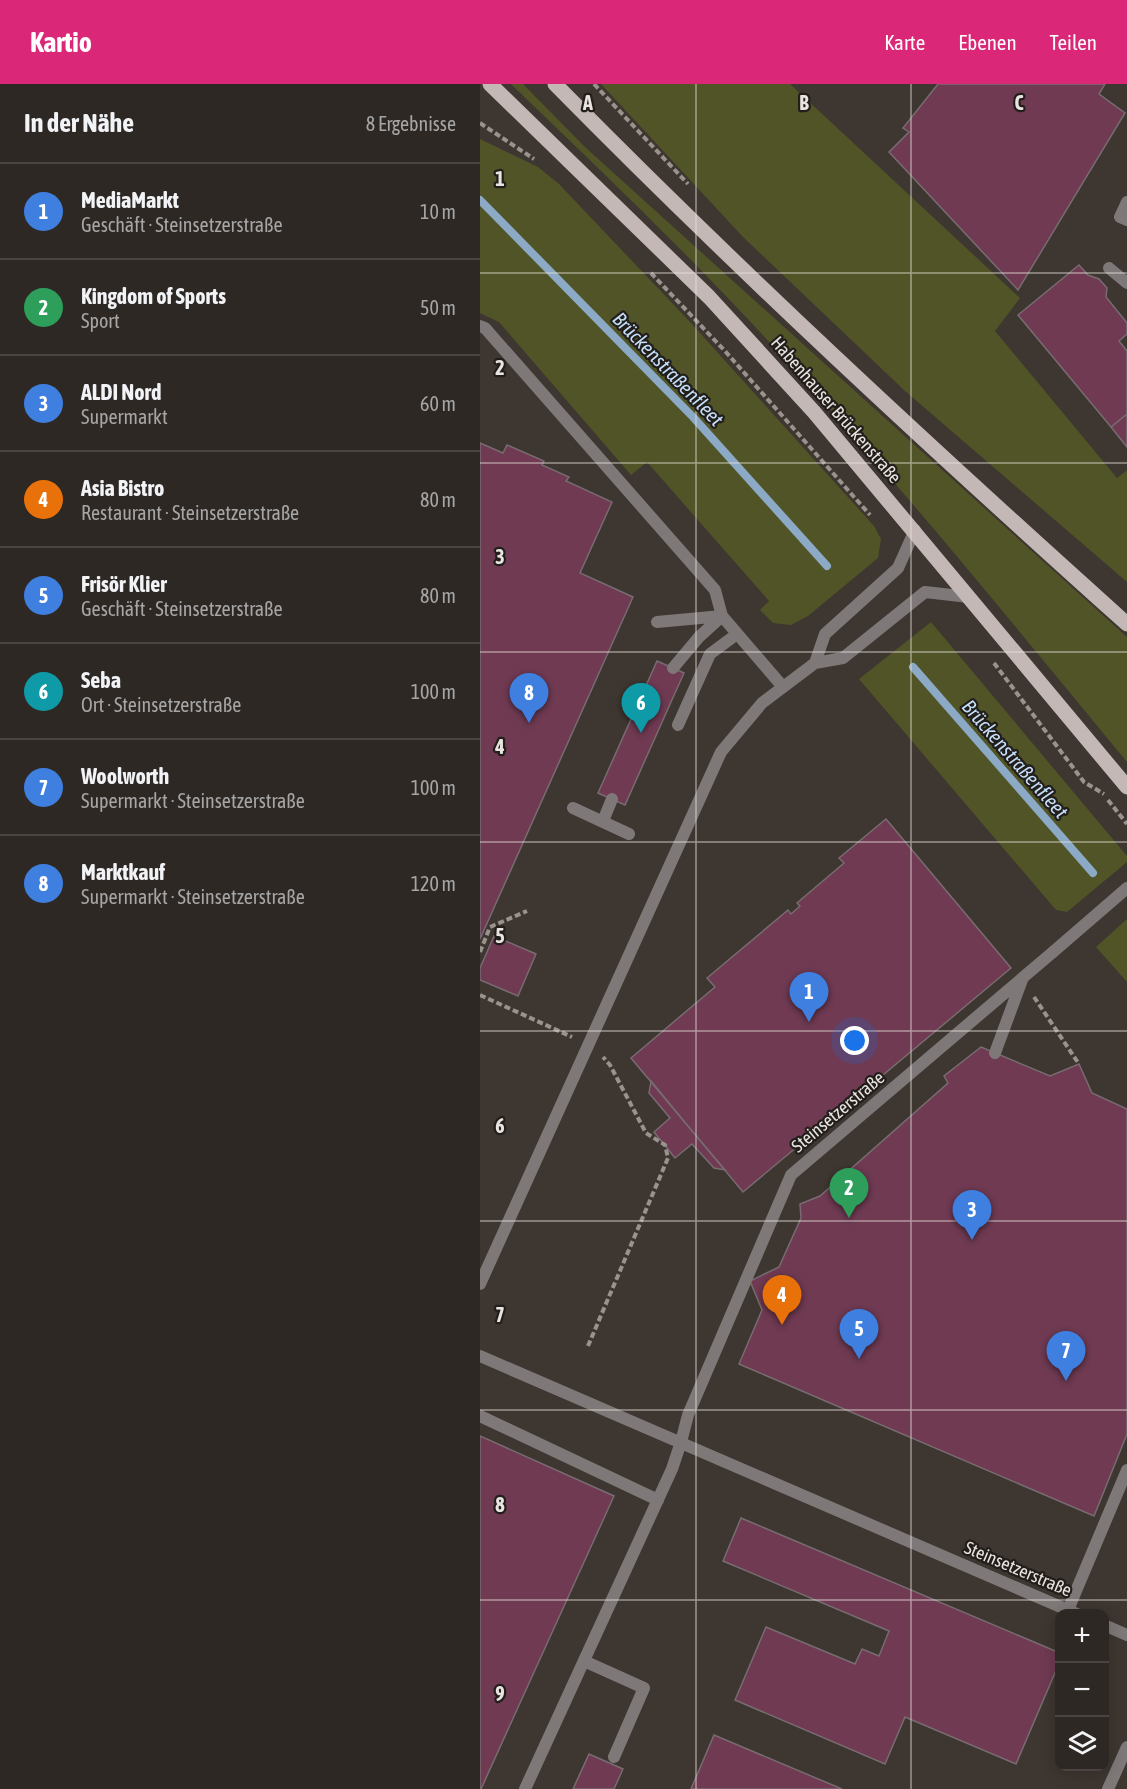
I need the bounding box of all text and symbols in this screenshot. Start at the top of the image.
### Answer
text: Kartio [30,26,92,58]
text: Karte [884,30,925,54]
text: Ebenen [958,30,1017,54]
text: Teilen [1050,30,1097,54]
text: A [582,91,593,114]
text: B [799,91,809,114]
text: C [1015,91,1024,114]
text: In der Nähe [24,108,134,138]
text: 8 Ergebnisse [366,112,456,135]
text: 1 [495,167,505,190]
text: MediaMarkt [81,187,179,213]
text: 1 [39,200,48,223]
text: 10 m [420,200,456,223]
text: Geschäft · Steinsetzerstraße [81,213,283,236]
text: Kingdom of Sports [81,283,226,309]
text: 2 [39,296,48,319]
text: 50 m [420,296,456,319]
water label: Brückenstraßenfleet [608,307,729,430]
text: Sport [81,309,120,332]
street label: Habenhauser Brückenstraße [767,332,906,487]
text: 2 [495,356,505,379]
text: ALDI Nord [81,379,161,405]
text: 3 [39,392,48,415]
text: 60 m [420,392,456,415]
text: Supermarkt [81,405,168,428]
text: Asia Bistro [81,475,164,501]
text: 4 [39,488,48,511]
text: 80 m [420,488,456,511]
text: Restaurant · Steinsetzerstraße [81,501,299,524]
text: 3 [495,545,505,568]
text: Frisör Klier [81,571,167,597]
text: 5 [39,584,48,607]
text: 80 m [420,584,456,607]
text: Geschäft · Steinsetzerstraße [81,597,283,620]
text: Seba [81,667,121,693]
pin: 8 [509,674,548,723]
text: 6 [39,680,48,703]
text: 100 m [411,680,456,703]
pin: 6 [622,684,660,733]
text: Ort · Steinsetzerstraße [81,693,241,716]
water label: Brückenstraßenfleet [958,695,1073,823]
text: 4 [494,735,505,758]
text: Woolworth [81,763,169,789]
text: 7 [39,776,48,799]
text: 100 m [411,776,456,799]
text: Supermarkt · Steinsetzerstraße [81,789,305,812]
text: Marktkauf [81,859,165,885]
text: 8 [39,872,48,895]
text: 120 m [411,872,456,895]
text: Supermarkt · Steinsetzerstraße [81,885,305,908]
text: 5 [495,924,505,947]
pin: 1 [790,972,828,1022]
your location [840,1026,869,1055]
street label: Steinsetzerstraße [787,1067,888,1156]
text: 6 [495,1114,505,1137]
pin: 2 [830,1168,868,1218]
pin: 3 [952,1190,992,1240]
pin: 4 [762,1276,802,1325]
text: 7 [495,1303,505,1326]
pin: 5 [840,1310,878,1359]
pin: 7 [1046,1332,1086,1381]
text: 8 [495,1493,505,1516]
street label: Steinsetzerstraße [961,1536,1075,1601]
map controls [1055,1609,1109,1771]
button: + [1055,1609,1109,1663]
button: − [1055,1663,1109,1717]
text: 9 [495,1682,505,1705]
button: layers [1055,1717,1109,1771]

